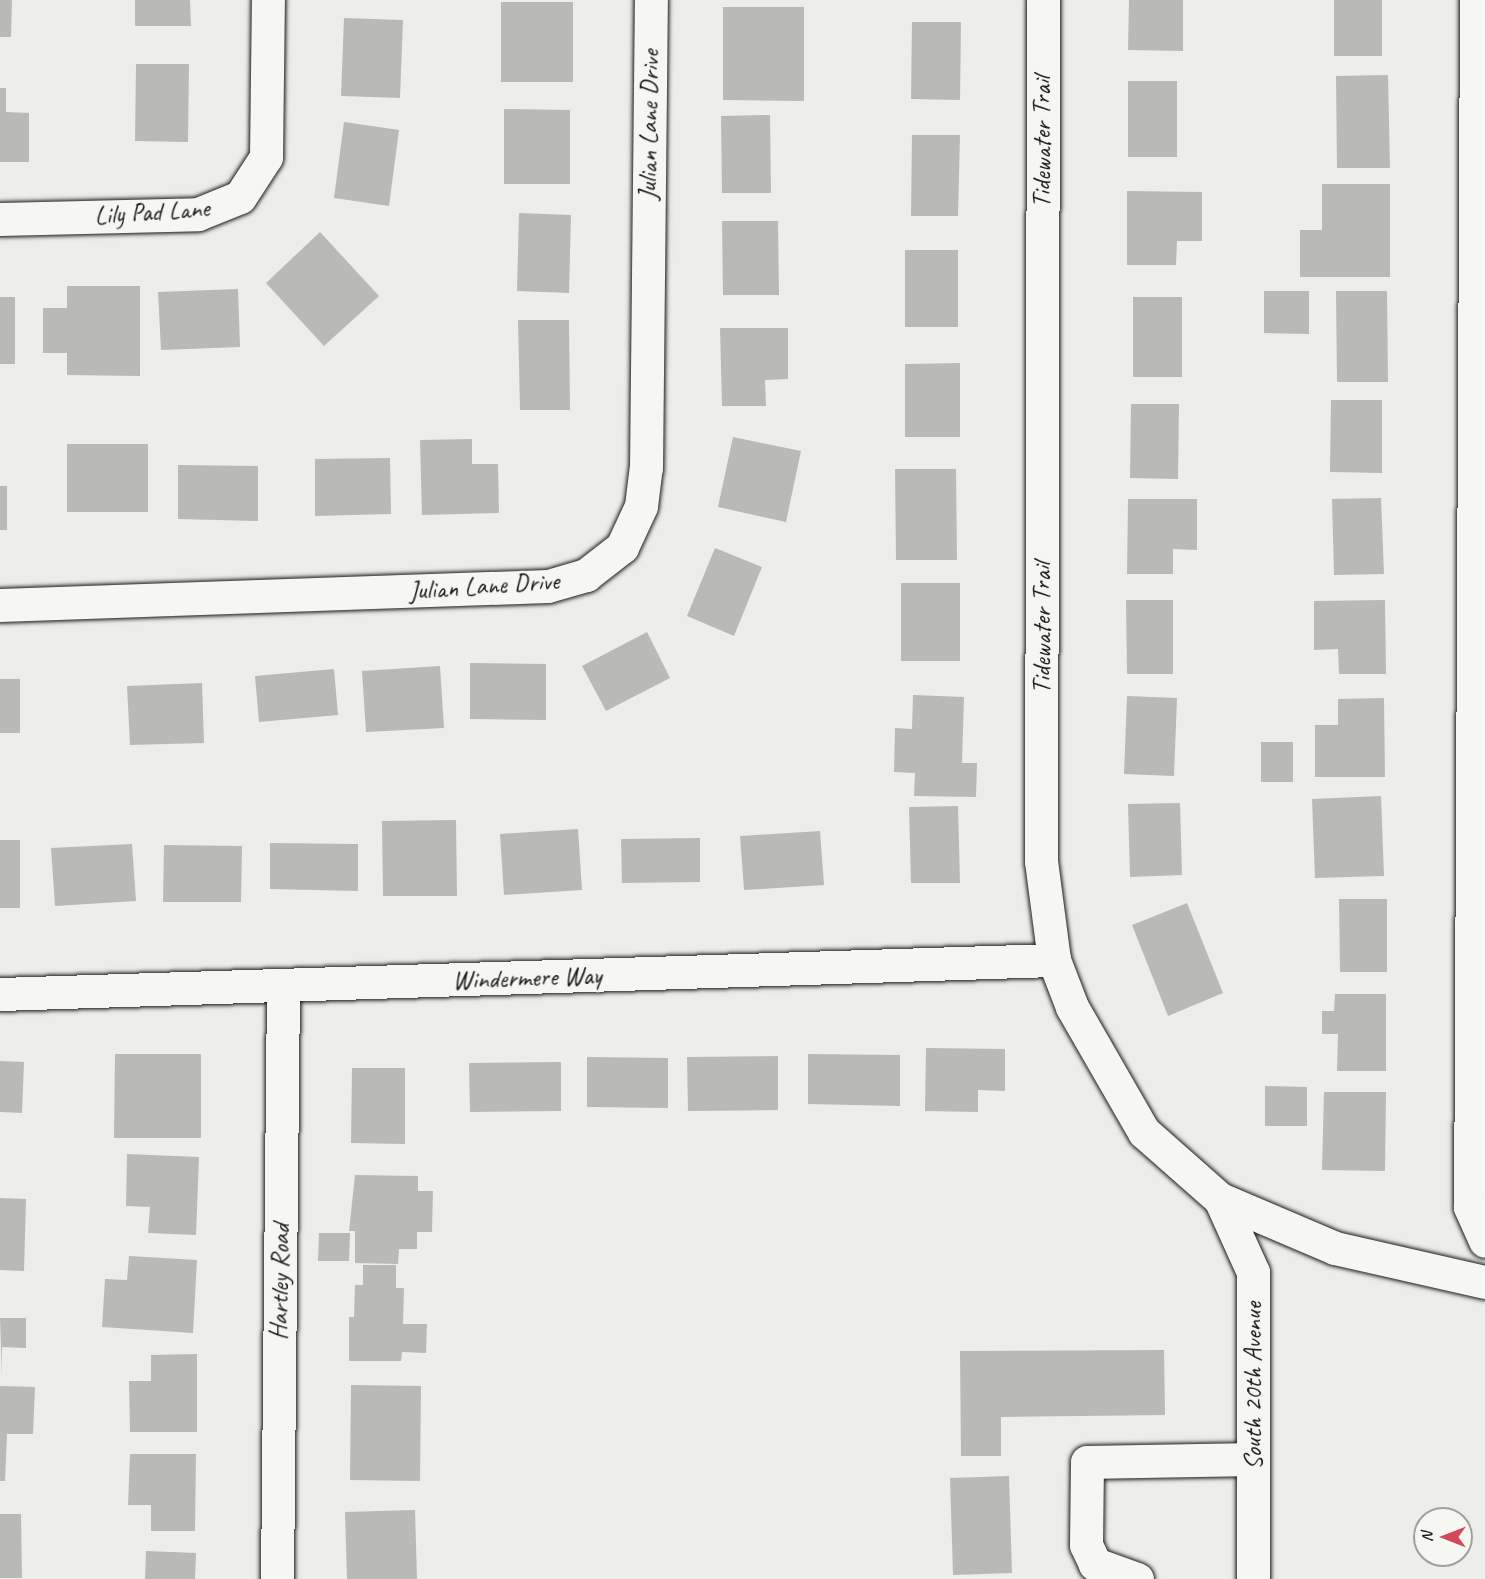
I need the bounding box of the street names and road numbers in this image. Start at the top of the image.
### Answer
street label: Julian Lane Drive [632,49,666,201]
street label: Tidewater Trail [1026,76,1058,208]
street label: Lily Pad Lane [92,192,212,232]
street label: Tidewater Trail [1026,562,1058,694]
street label: Julian Lane Drive [408,565,560,607]
street label: Windermere Way [452,960,602,996]
street label: Hartley Road [263,1224,297,1340]
street label: South 20th Avenue [1237,1302,1269,1470]

